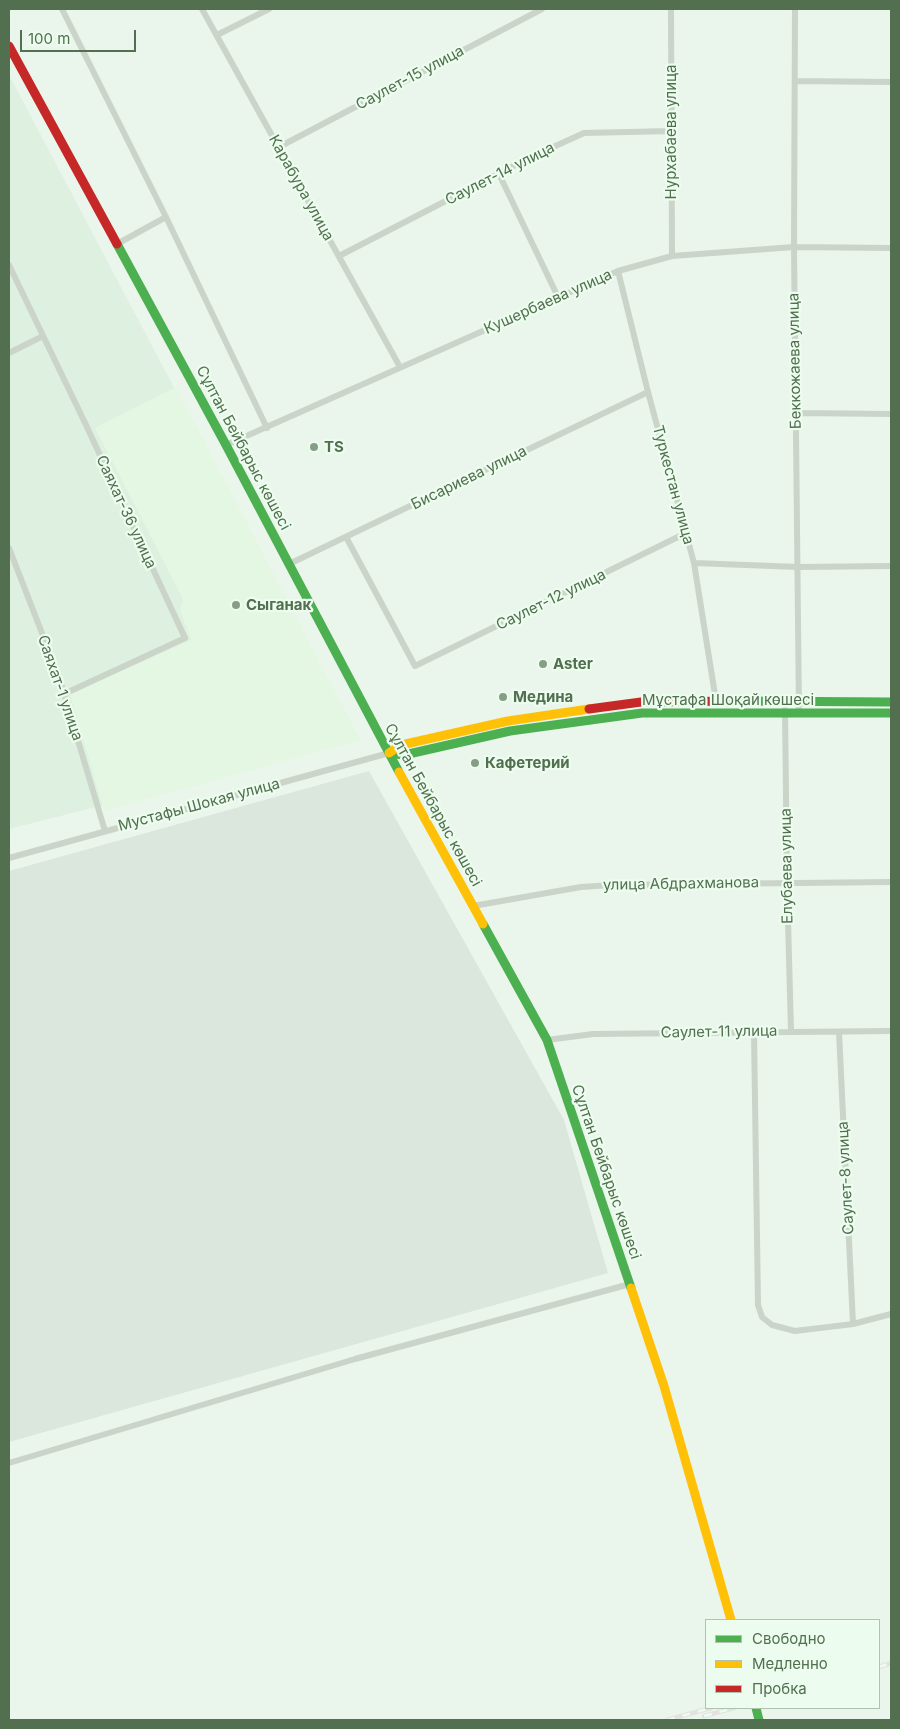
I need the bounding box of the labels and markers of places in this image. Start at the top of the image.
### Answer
place label: TS [324,438,344,456]
marker: TS [308,441,320,453]
place label: Сыганак [246,596,311,614]
marker: Сыганак [230,599,242,611]
place label: Aster [553,655,593,673]
marker: Aster [537,658,549,670]
place label: Медина [513,688,573,706]
marker: Медина [497,691,509,703]
place label: Кафетерий [485,754,570,772]
marker: Кафетерий [469,757,481,769]

